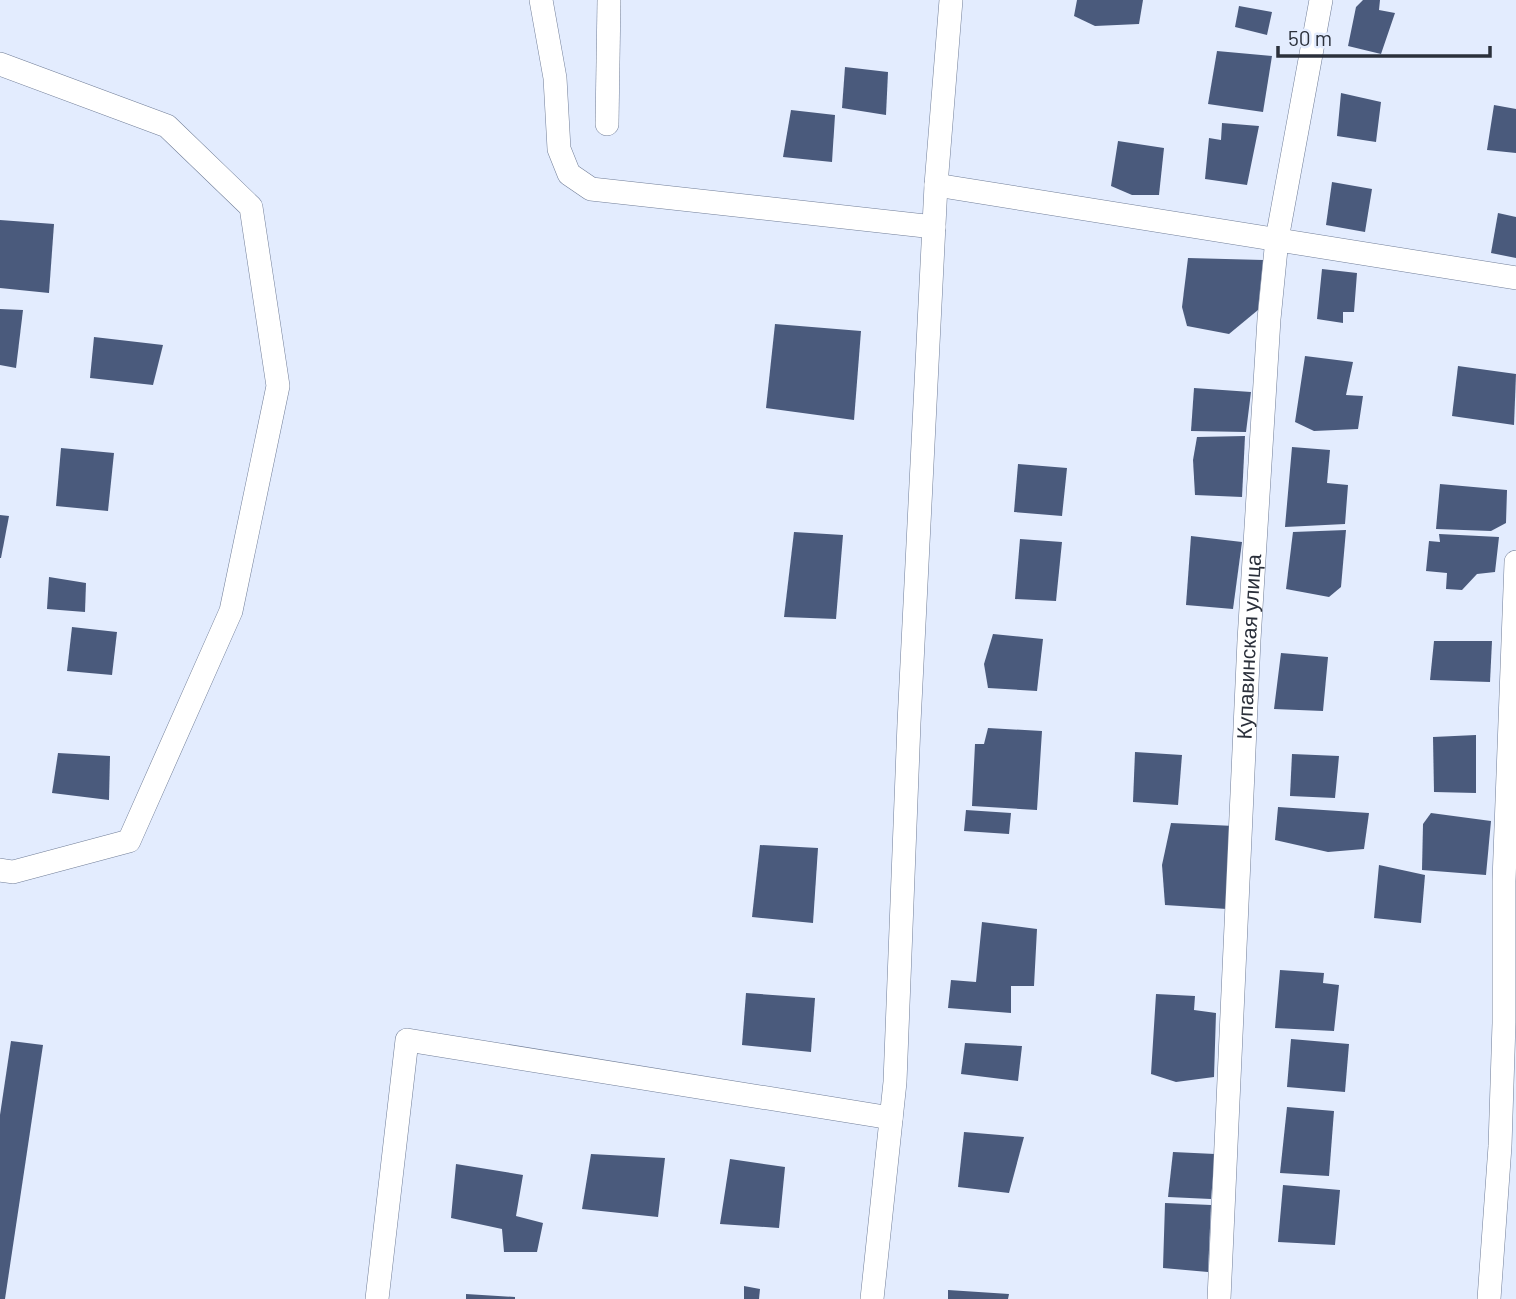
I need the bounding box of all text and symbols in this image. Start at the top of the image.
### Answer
scale bar [1278,14,1490,58]
text: 50 m [1288,25,1332,50]
street label: Купавинская улица [1230,553,1265,740]

